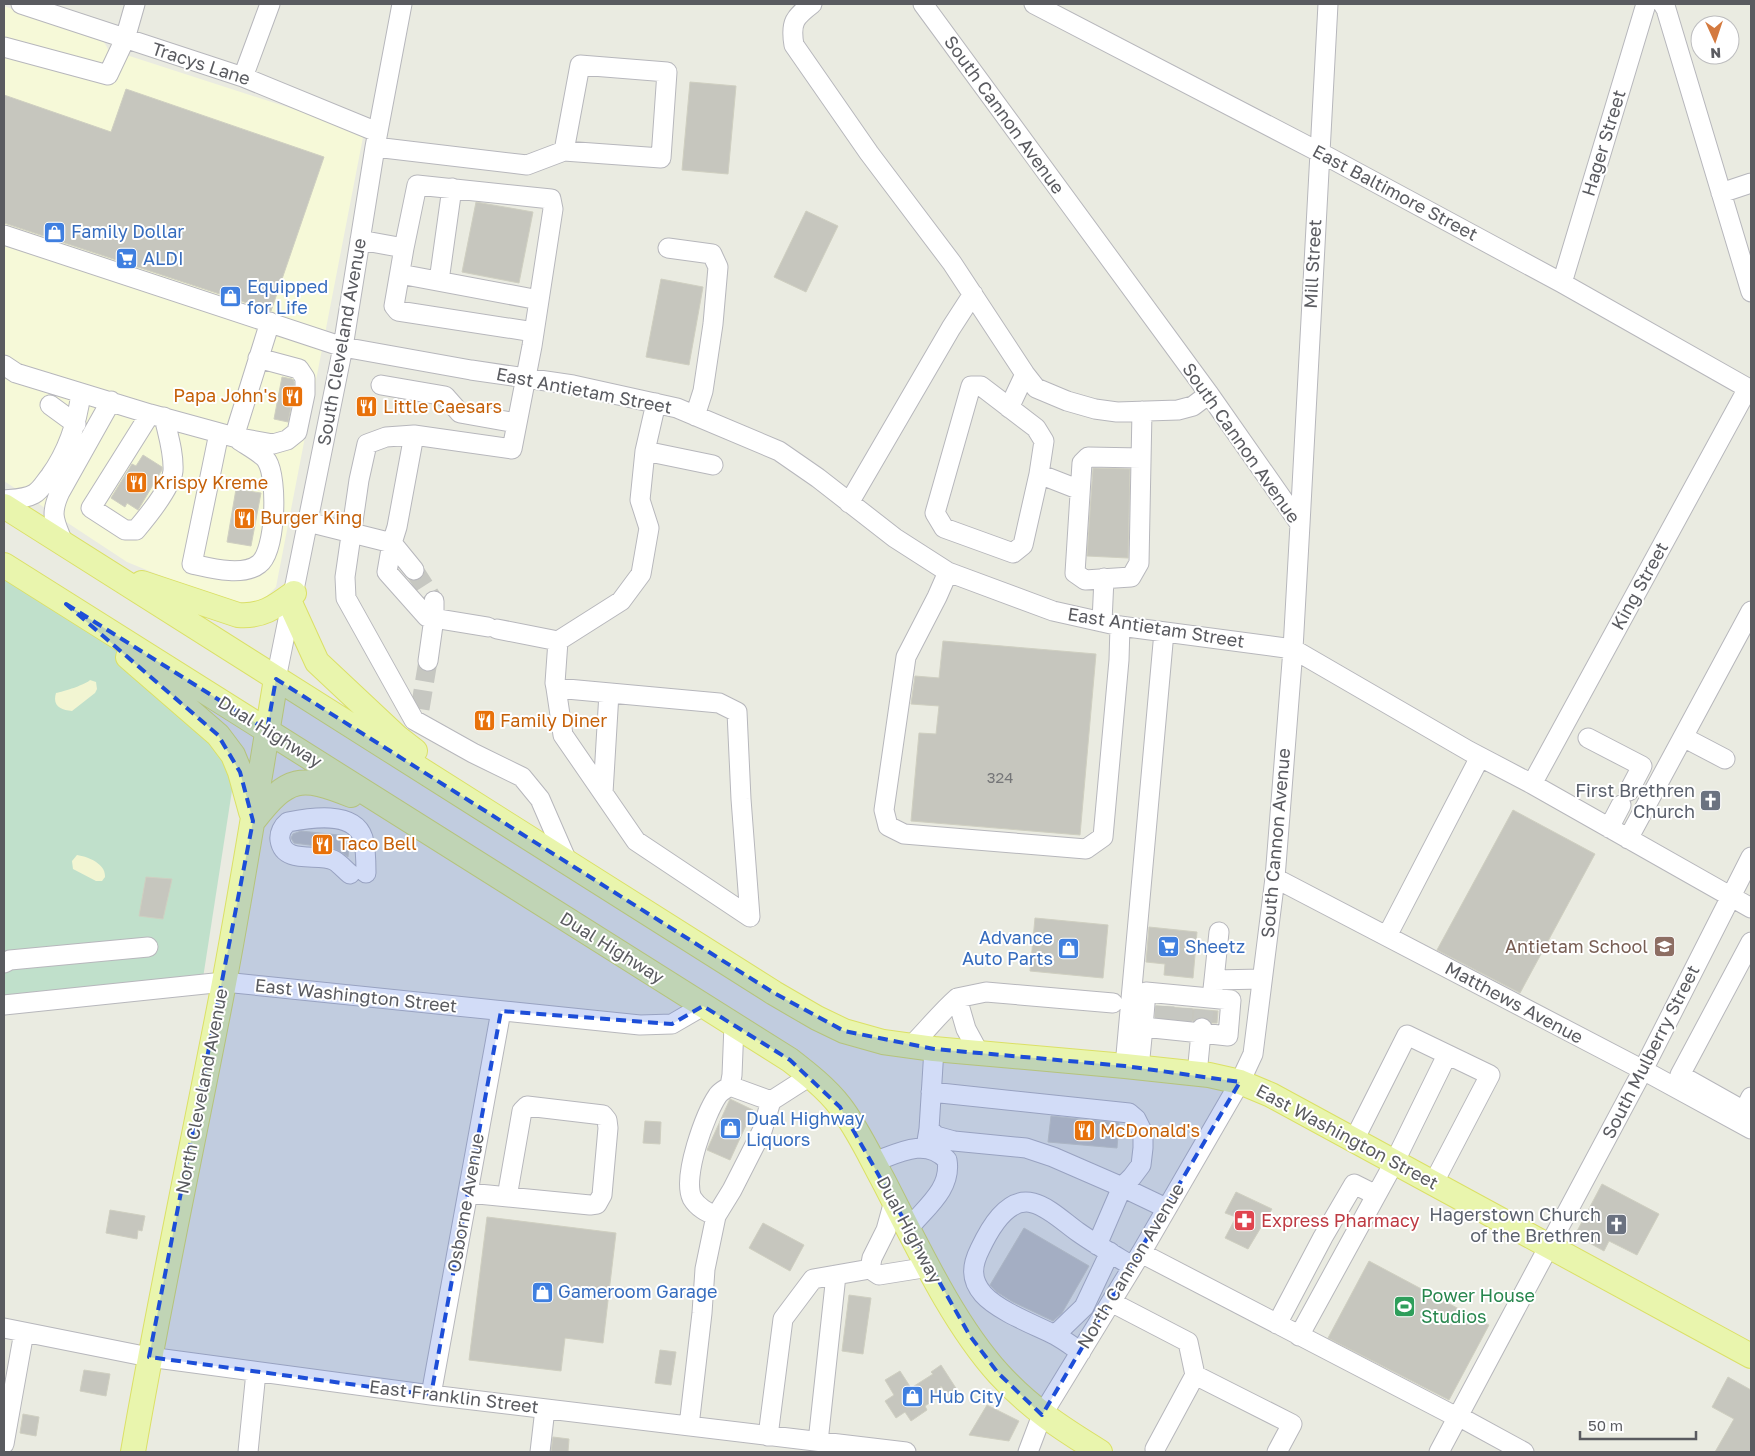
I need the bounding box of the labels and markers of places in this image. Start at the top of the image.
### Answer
shop icon: Family Dollar [43,220,67,244]
place label: Family Dollar [71,220,184,242]
supermarket icon: ALDI [115,247,139,271]
place label: ALDI [143,247,184,269]
place label: Equipped for Life [247,275,328,318]
shop icon: Equipped for Life [219,285,243,309]
place label: Papa John's [173,384,277,406]
restaurant icon: Papa John's [281,384,305,408]
restaurant icon: Little Caesars [355,395,379,419]
place label: Little Caesars [383,395,502,417]
restaurant icon: Krispy Kreme [125,471,149,495]
place label: Krispy Kreme [153,471,268,493]
restaurant icon: Burger King [232,506,256,530]
place label: Burger King [260,506,362,528]
restaurant icon: Family Diner [472,709,496,733]
place label: Family Diner [500,709,607,731]
place label: First Brethren Church [1575,779,1695,822]
church icon: First Brethren Church [1699,789,1723,813]
restaurant icon: Taco Bell [310,832,334,856]
place label: Taco Bell [338,832,417,854]
place label: Advance Auto Parts [962,926,1053,969]
supermarket icon: Sheetz [1157,935,1181,959]
place label: Sheetz [1185,935,1245,957]
place label: Antietam School [1505,935,1648,957]
school or university icon: Antietam School [1652,935,1676,959]
shop icon: Advance Auto Parts [1057,936,1081,960]
place label: Dual Highway Liquors [746,1107,865,1150]
shop icon: Dual Highway Liquors [718,1117,742,1141]
restaurant icon: McDonald's [1072,1119,1096,1143]
place label: McDonald's [1100,1119,1200,1141]
place label: Hagerstown Church of the Brethren [1429,1203,1601,1246]
pharmacy icon: Express Pharmacy [1233,1209,1257,1233]
place label: Express Pharmacy [1261,1209,1420,1231]
church icon: Hagerstown Church of the Brethren [1605,1213,1629,1237]
shop icon: Gameroom Garage [530,1280,554,1304]
place label: Gameroom Garage [558,1280,717,1302]
place label: Power House Studios [1421,1284,1535,1327]
sports icon: Power House Studios [1393,1294,1417,1318]
shop icon: Hub City [901,1385,925,1409]
place label: Hub City [929,1385,1004,1407]

